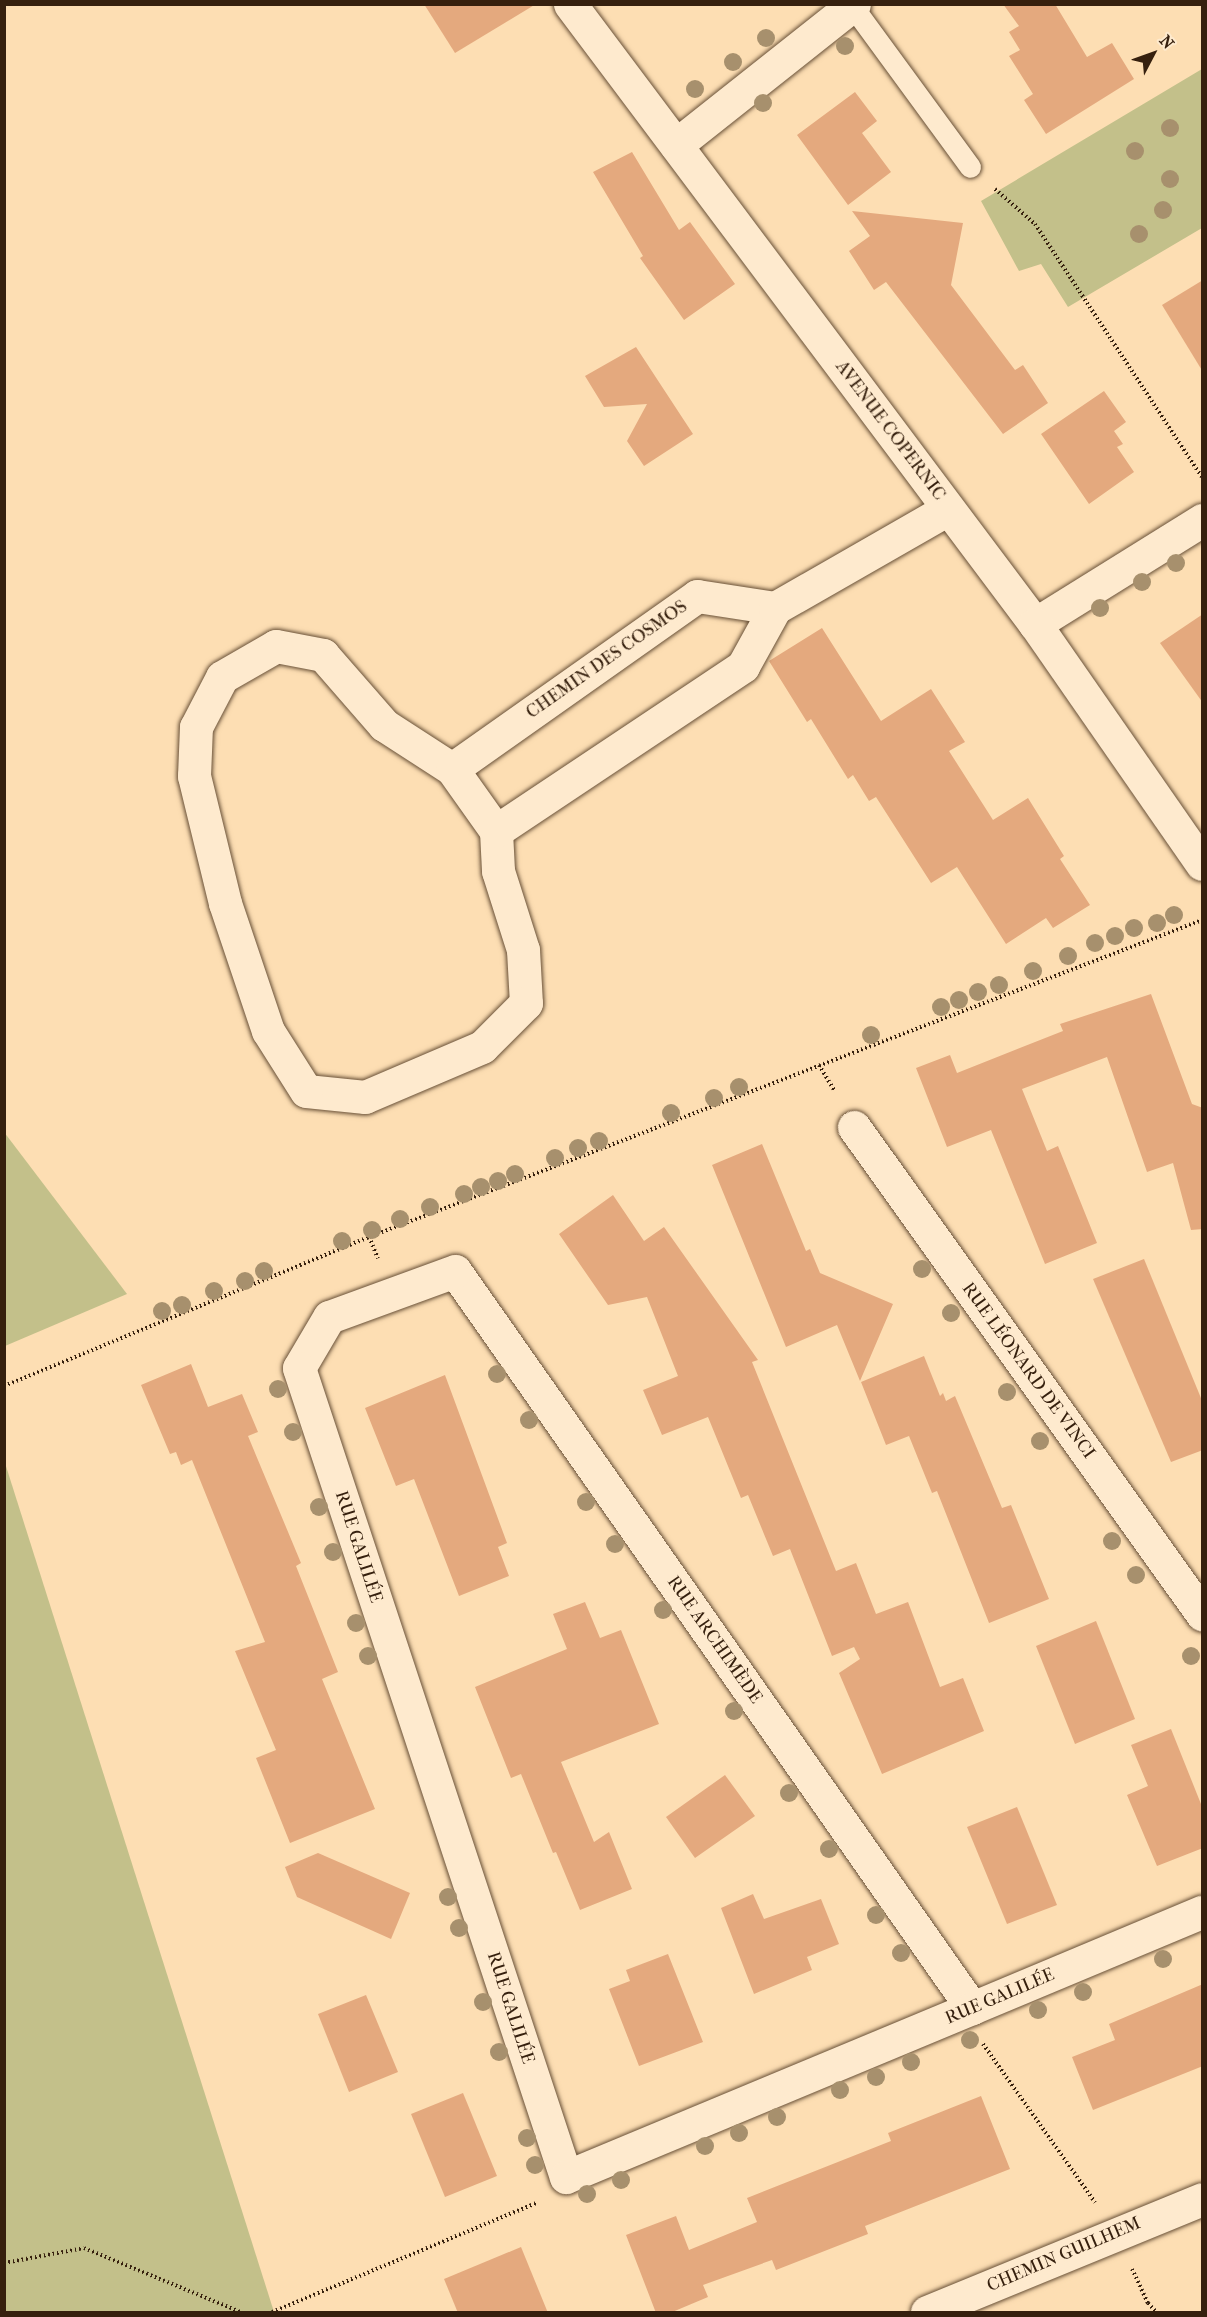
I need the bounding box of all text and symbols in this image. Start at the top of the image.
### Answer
north arrow [1123,24,1183,84]
text: N [1156,31,1178,53]
street label: AVENUE COPERNIC [830,357,950,505]
street label: CHEMIN DES COSMOS [522,596,692,724]
street label: RUE LÉONARD DE VINCI [957,1279,1099,1463]
street label: RUE GALILÉE [330,1488,386,1606]
street label: RUE ARCHIMÈDE [662,1572,766,1708]
street label: RUE GALILÉE [482,1949,538,2067]
street label: RUE GALILÉE [942,1964,1058,2030]
street label: CHEMIN GUILHEM [984,2213,1144,2297]

